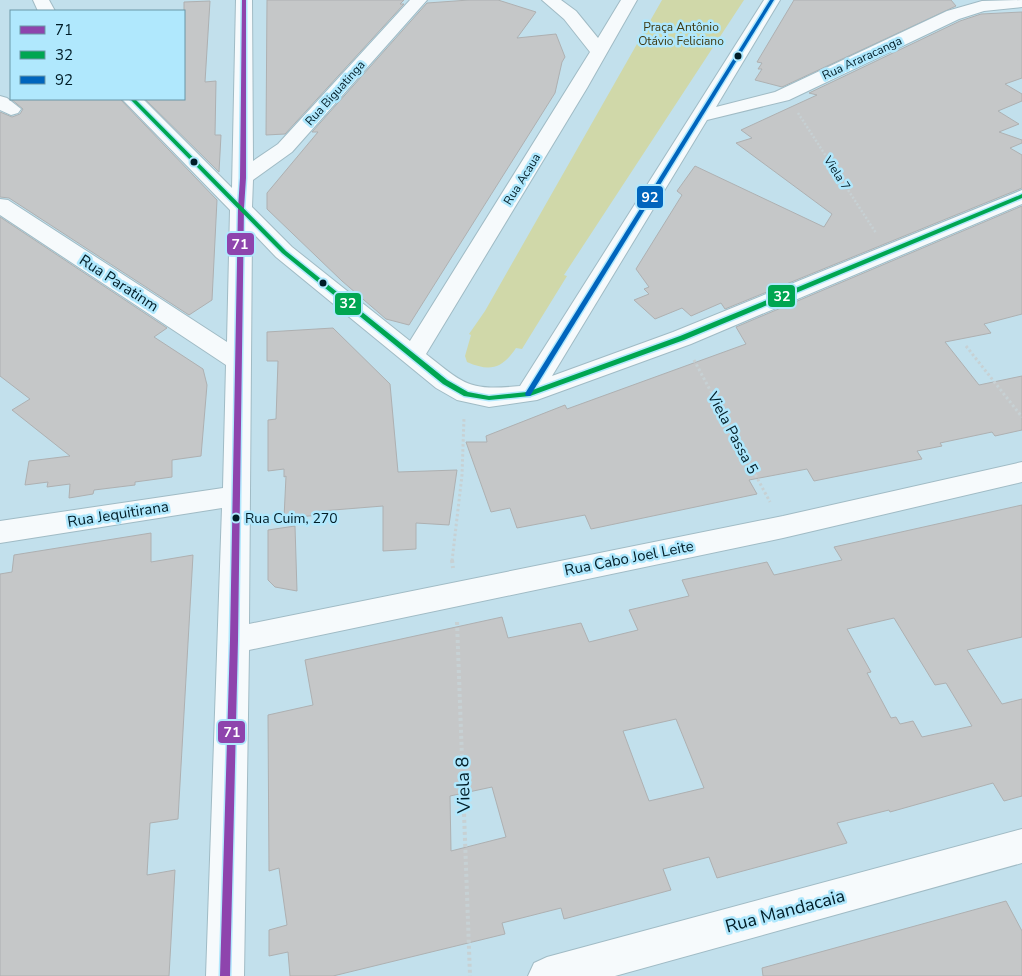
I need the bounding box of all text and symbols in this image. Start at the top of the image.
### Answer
legend [10,10,185,100]
park label: Praça Antônio Otávio Feliciano [638,19,724,49]
text: 71 [55,20,73,40]
street label: Rua Araracanga [820,33,904,83]
text: 32 [55,45,73,65]
unlabelled marker [733,51,743,61]
street label: Rua Biguatinga [301,57,369,129]
text: 92 [55,70,73,90]
street label: Rua Acaua [500,150,544,208]
street label: Viela 7 [819,152,854,193]
unlabelled marker [189,157,199,167]
line badge: 92 [636,185,664,209]
text: 92 [642,188,658,207]
line badge: 71 [226,232,255,256]
text: 71 [232,235,248,254]
street label: Rua Paratinm [76,250,162,316]
unlabelled marker [318,278,328,288]
line badge: 32 [767,284,796,308]
text: 32 [774,287,790,306]
line badge: 32 [334,292,362,316]
text: 32 [340,294,356,313]
street label: Viela Passa 5 [702,388,763,478]
street label: Rua Jequitirana [66,496,170,532]
place label: Rua Cuim, 270 [245,509,338,528]
marker: Rua Cuim, 270 [231,513,241,523]
street label: Rua Cabo Joel Leite [563,536,695,580]
line badge: 71 [217,720,246,744]
text: 71 [224,723,240,742]
street label: Viela 8 [450,756,476,815]
street label: Rua Mandacaia [722,883,848,939]

